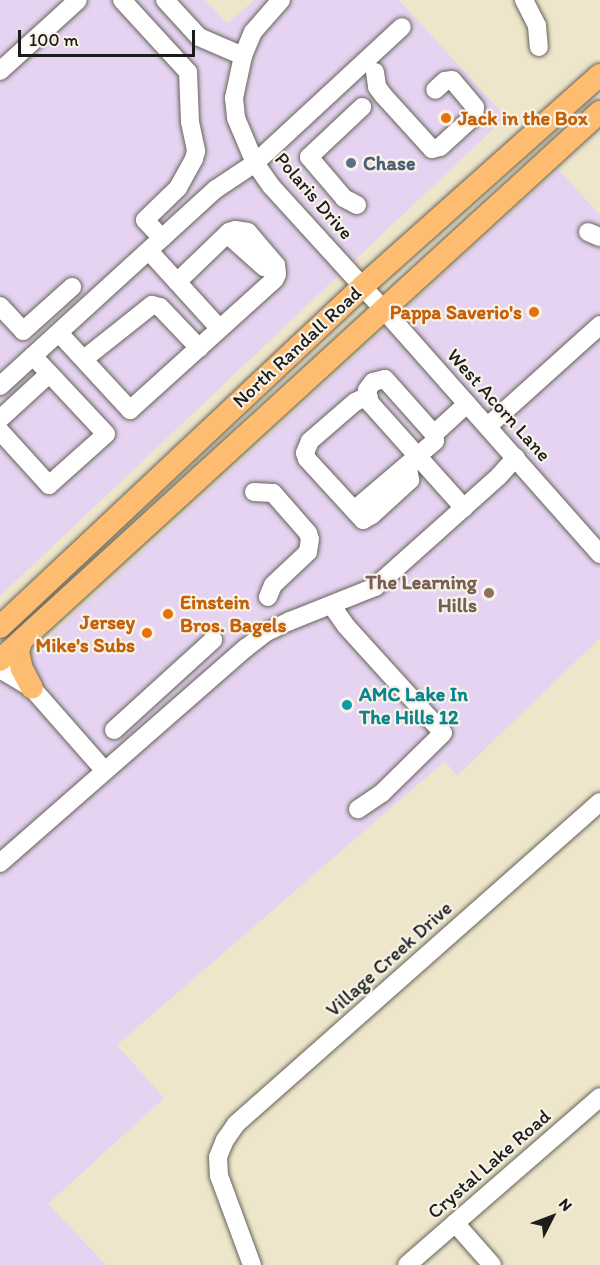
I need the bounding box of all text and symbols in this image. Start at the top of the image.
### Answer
scale bar [21,18,198,56]
text: 100 m [29,29,79,51]
place label: Jack in the Box [458,106,588,130]
marker: Jack in the Box [439,111,453,125]
street label: Polaris Drive [270,147,358,245]
place label: Chase [363,151,415,175]
marker: Chase [344,156,358,170]
street label: North Randall Road [228,281,366,413]
place label: Pappa Saverio's [390,300,522,324]
marker: Pappa Saverio's [527,305,541,319]
street label: West Acorn Lane [442,343,556,467]
place label: The Learning Hills [366,570,477,617]
marker: The Learning Hills [482,586,496,600]
place label: Einstein Bros. Bagels [180,590,287,637]
marker: Einstein Bros. Bagels [161,607,175,621]
place label: Jersey Mike's Subs [36,610,135,657]
marker: Jersey Mike's Subs [140,626,154,640]
place label: AMC Lake In The Hills 12 [359,682,468,729]
marker: AMC Lake In The Hills 12 [340,698,354,712]
street label: Village Creek Drive [321,896,457,1022]
street label: Crystal Lake Road [423,1104,555,1224]
north arrow [522,1187,582,1247]
text: N [555,1194,576,1215]

